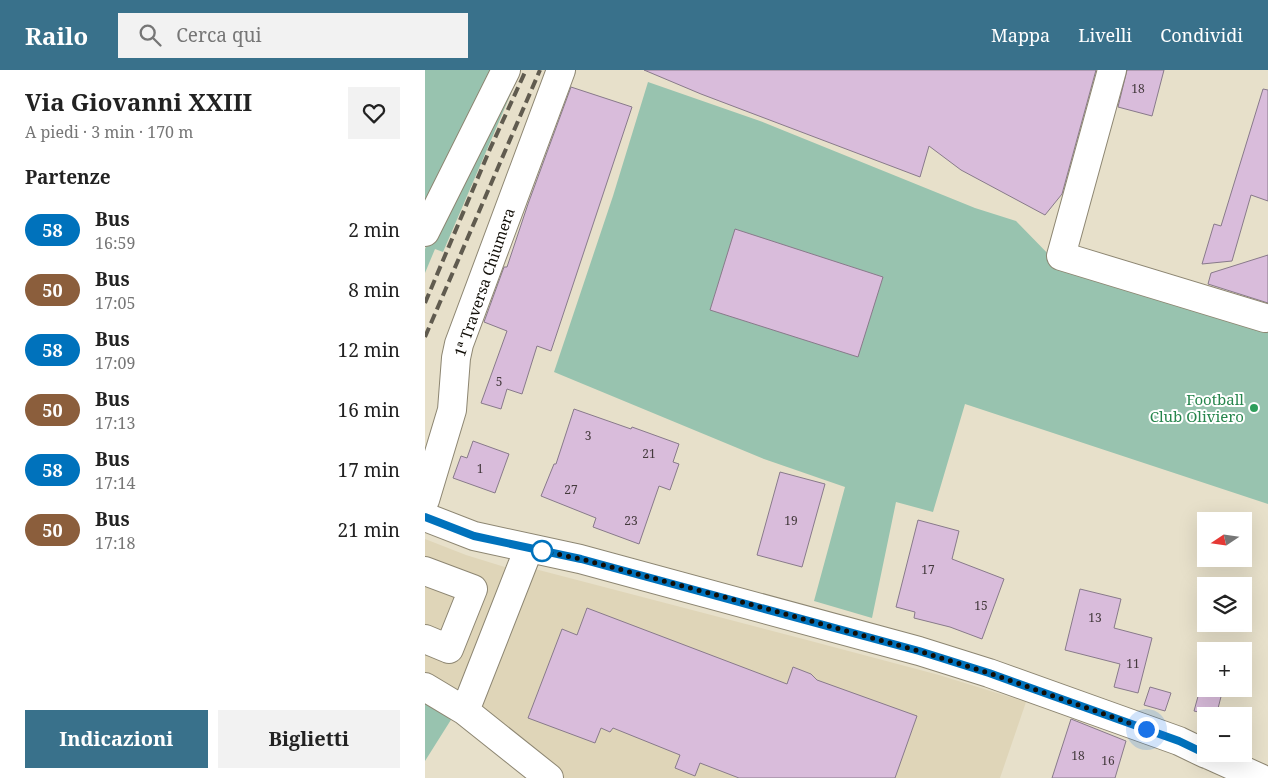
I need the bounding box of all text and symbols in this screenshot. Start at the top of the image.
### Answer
search box [118,13,468,58]
text: Railo [25,19,88,52]
icon: search [136,21,164,49]
text: Cerca qui [176,22,262,48]
text: Mappa [991,23,1050,47]
text: Livelli [1078,23,1132,47]
text: Condividi [1160,23,1243,47]
house number: 18 [1131,80,1145,97]
text: Via Giovanni XXIII [25,85,252,118]
button: heart [348,87,400,139]
text: A piedi · 3 min · 170 m [25,121,193,143]
text: Partenze [25,164,111,190]
street label: 1ª Traversa Chiumera [449,205,519,359]
text: Bus [95,206,130,232]
text: 2 min [348,217,400,243]
text: 58 [42,218,63,242]
text: 16:59 [95,232,135,254]
text: Bus [95,266,130,292]
text: 8 min [348,277,400,303]
text: 50 [42,278,63,302]
text: 17:05 [95,292,135,314]
text: Bus [95,326,130,352]
text: 12 min [338,337,400,363]
text: 58 [42,338,63,362]
text: 17:09 [95,352,135,374]
house number: 5 [496,373,502,390]
text: Bus [95,386,130,412]
place label: Football Club Oliviero [1150,389,1244,426]
text: 16 min [338,397,400,423]
text: 50 [42,398,63,422]
marker: Football Club Oliviero [1248,402,1260,414]
text: 17:13 [95,412,135,434]
house number: 3 [585,427,592,444]
house number: 21 [642,445,656,462]
text: Bus [95,446,130,472]
text: 17 min [338,457,400,483]
text: 58 [42,458,63,482]
house number: 1 [477,460,483,477]
text: 17:14 [95,472,135,494]
house number: 27 [564,481,578,498]
text: Bus [95,506,130,532]
house number: 23 [624,512,638,529]
house number: 19 [784,512,798,529]
north arrow [1197,512,1253,568]
map controls [1197,512,1252,762]
text: 21 min [338,517,400,543]
text: 50 [42,518,63,542]
text: 17:18 [95,532,135,554]
unlabelled marker [531,540,553,562]
house number: 17 [921,561,935,578]
button: layers [1197,577,1252,632]
house number: 15 [974,597,988,614]
house number: 13 [1088,609,1102,626]
button: + [1197,642,1252,697]
house number: 11 [1126,655,1140,672]
button: − [1197,707,1252,762]
button: Indicazioni [25,710,208,768]
button: Biglietti [218,710,400,768]
your location [1134,717,1159,742]
house number: 18 [1071,747,1085,764]
house number: 16 [1101,752,1115,769]

